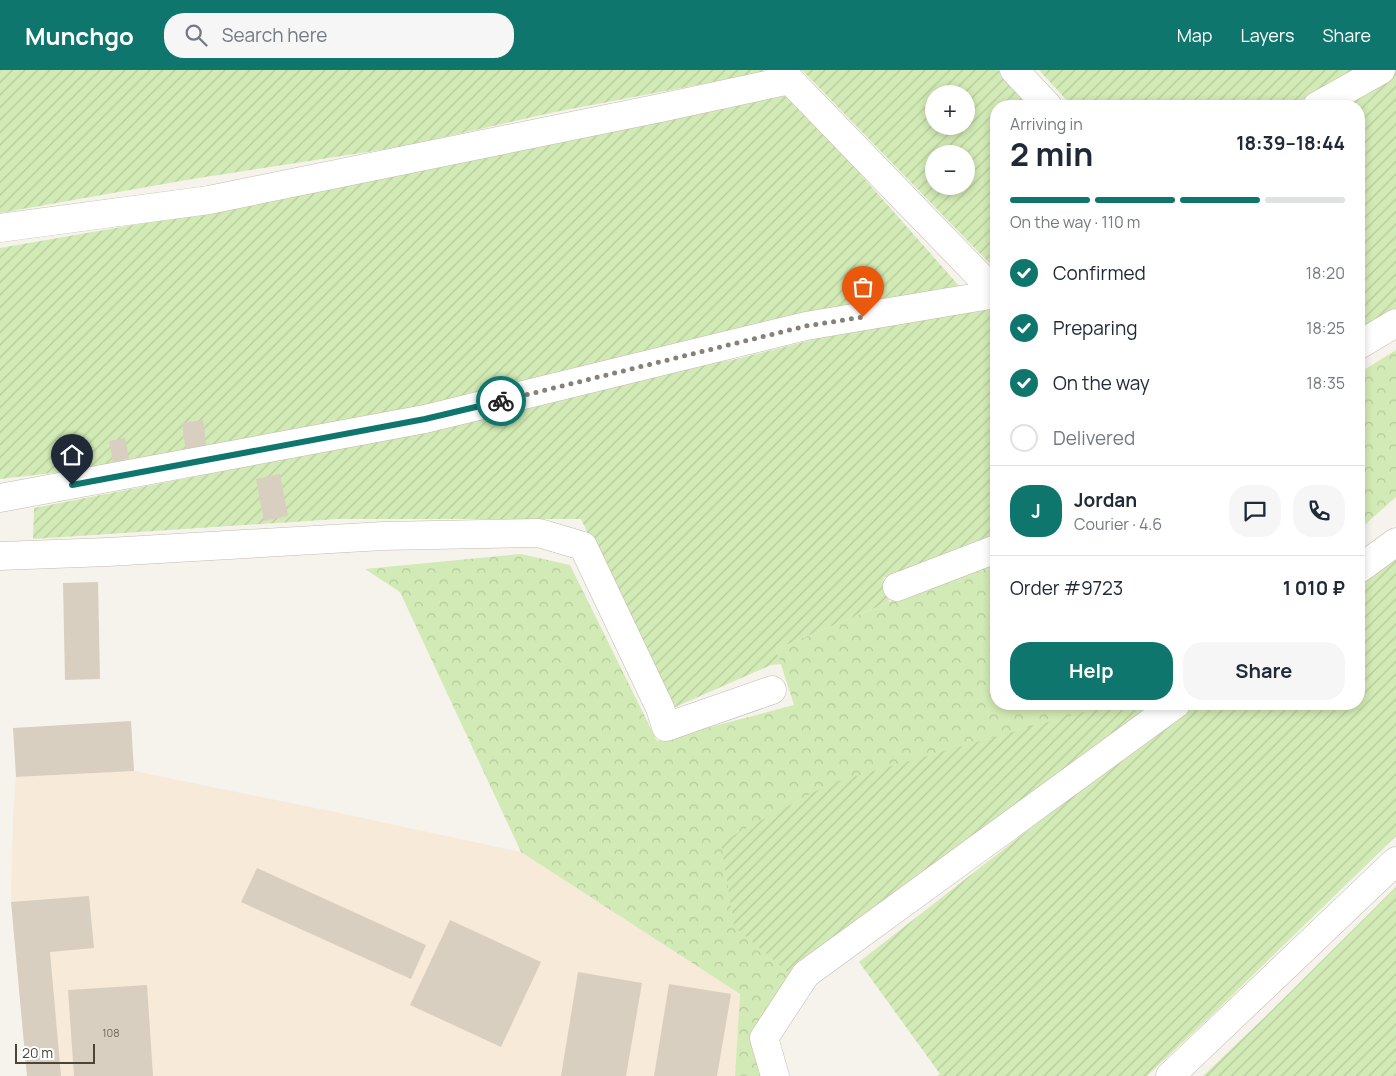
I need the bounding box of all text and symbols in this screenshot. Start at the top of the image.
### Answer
search box [164,13,514,58]
text: Munchgo [25,19,134,52]
icon: search [182,21,210,49]
text: Search here [222,22,327,48]
text: Map [1177,23,1212,47]
text: Layers [1240,23,1294,47]
text: Share [1322,23,1371,47]
map controls [925,85,975,195]
button: + [925,85,975,135]
text: Arriving in [1010,113,1083,135]
text: 18:39–18:44 [1236,130,1345,156]
text: 2 min [1010,132,1093,176]
button: − [925,145,975,195]
text: On the way · 110 m [1010,211,1140,233]
icon: check [1010,259,1038,287]
text: Confirmed [1053,260,1146,286]
text: 18:20 [1306,262,1345,284]
pin [842,266,884,317]
icon: bag [849,273,877,301]
icon: check [1010,314,1038,342]
text: Preparing [1053,315,1138,341]
text: 18:25 [1306,317,1345,339]
icon: check [1010,369,1038,397]
text: On the way [1053,370,1150,396]
text: 18:35 [1307,372,1345,394]
courier [476,376,526,426]
icon: bike [487,387,515,415]
text: Delivered [1053,425,1135,451]
pin [51,434,93,485]
icon: home [58,441,86,469]
button: chat [1229,485,1281,537]
button: phone [1293,485,1345,537]
text: Jordan [1074,487,1137,513]
text: J [1031,498,1041,524]
text: Courier · 4.6 [1074,513,1162,535]
text: Order #9723 [1010,575,1123,601]
text: 1 010 ₽ [1283,575,1345,601]
button: Help [1010,642,1173,700]
button: Share [1183,642,1345,700]
house number: 108 [102,1025,120,1040]
scale bar [15,1041,95,1064]
text: 20 m [22,1043,53,1062]

